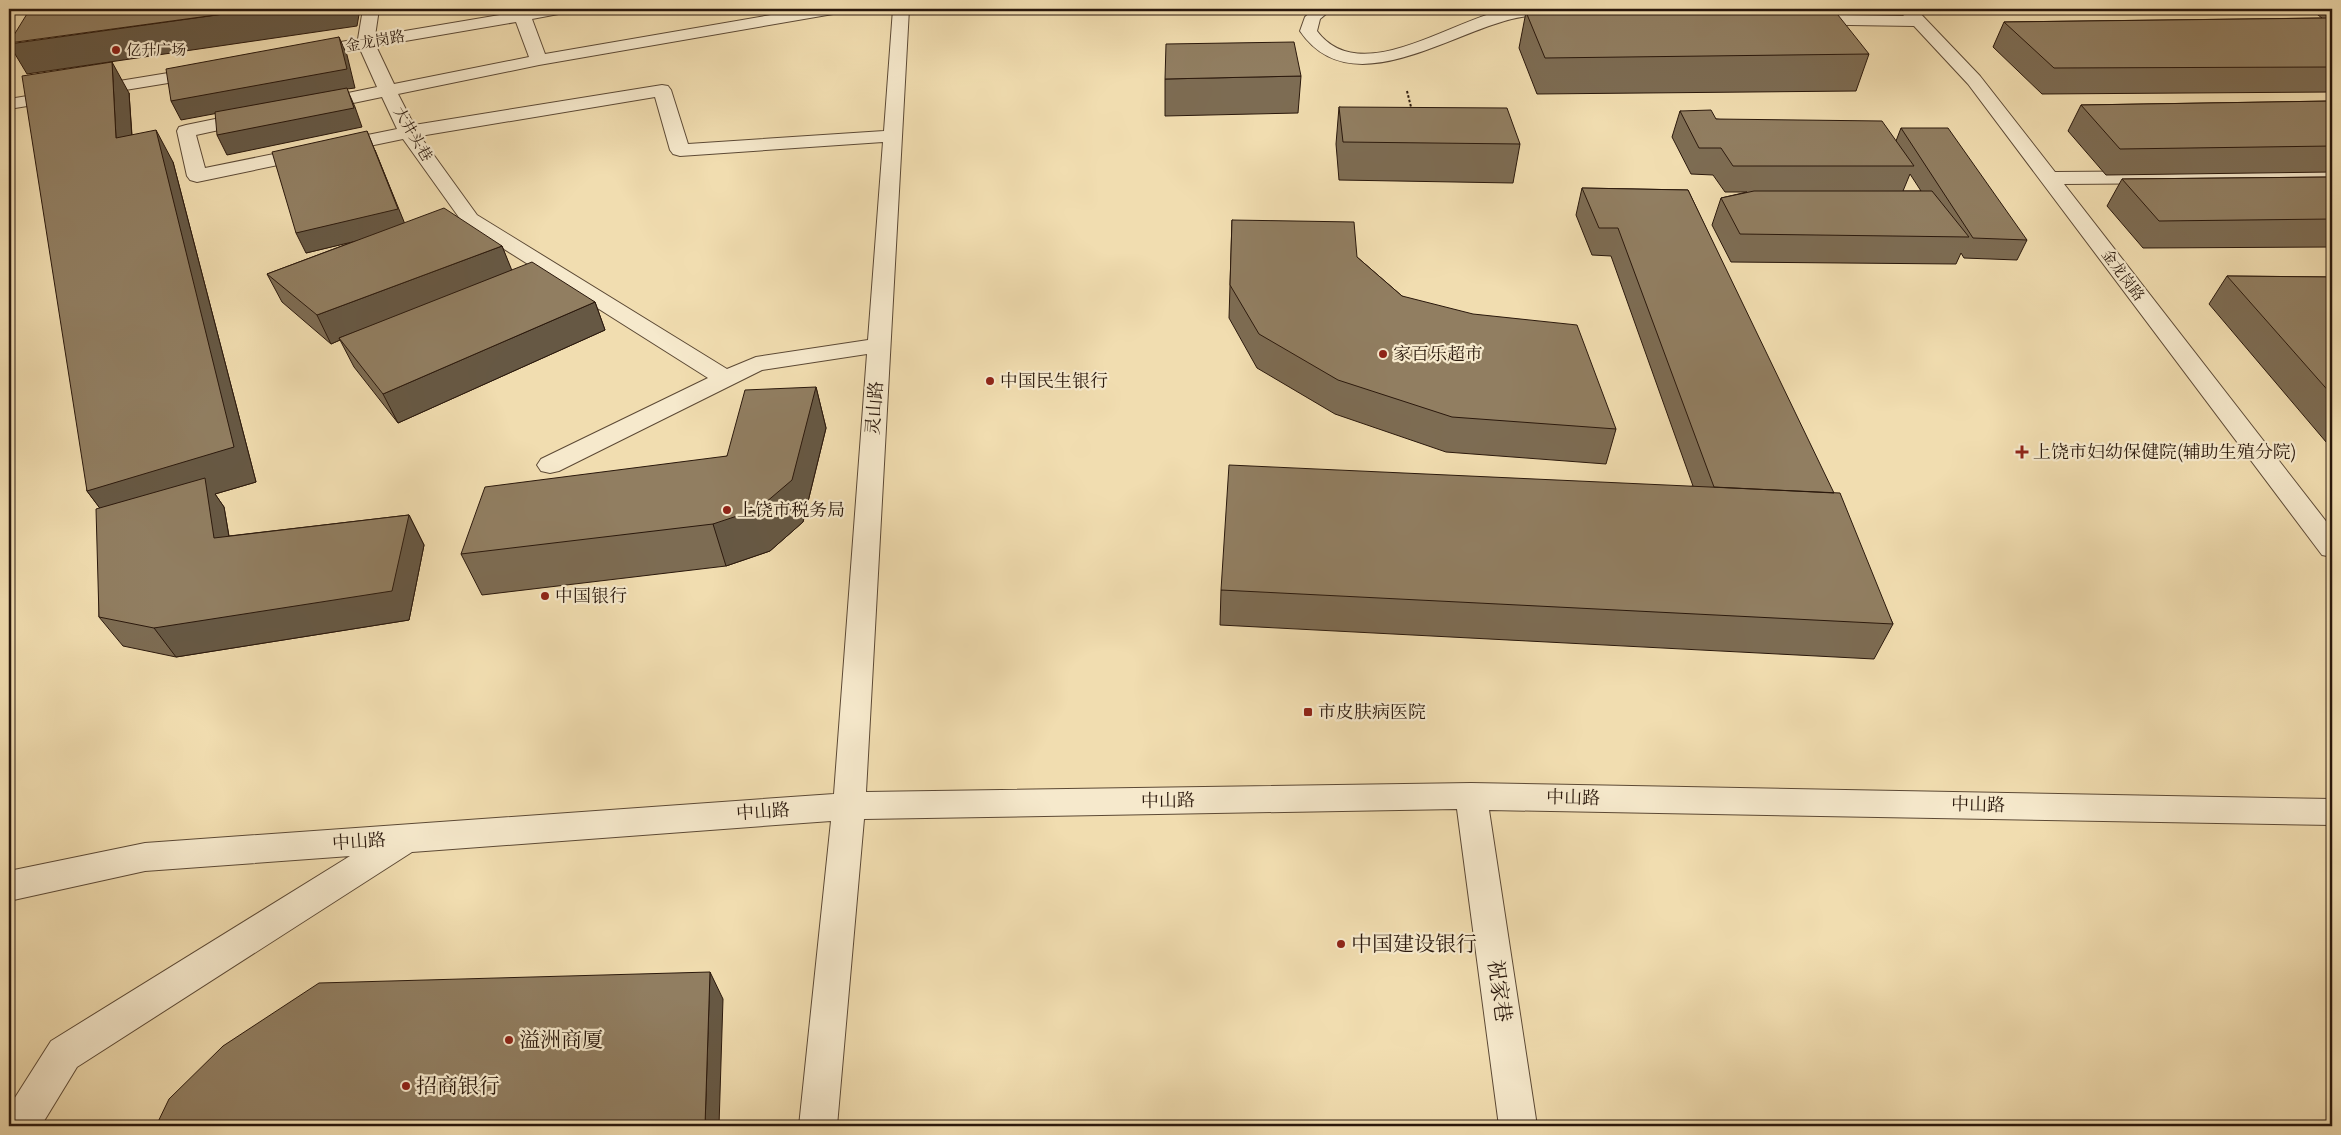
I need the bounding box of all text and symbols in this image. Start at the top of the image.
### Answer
street label: 金龙岗路 [344,26,406,56]
place label: 亿升广场 [126,40,186,60]
marker: 亿升广场 [110,44,122,56]
street label: 大井头巷 [389,103,437,165]
street label: 金龙岗路 [2097,245,2149,305]
place label: 家百乐超市 [1393,342,1483,367]
marker: 家百乐超市 [1377,348,1389,360]
place label: 中国民生银行 [1000,369,1108,394]
marker: 中国民生银行 [984,375,996,387]
street label: 灵山路 [861,380,889,436]
place label: 上饶市妇幼保健院(辅助生殖分院) [2033,440,2296,465]
marker: 上饶市妇幼保健院(辅助生殖分院) [2015,445,2029,459]
place label: 上饶市税务局 [737,498,845,523]
marker: 上饶市税务局 [721,504,733,516]
place label: 中国银行 [555,584,627,609]
marker: 中国银行 [539,590,551,602]
place label: 市皮肤病医院 [1318,700,1426,725]
marker: 市皮肤病医院 [1302,706,1314,718]
street label: 中山路 [1546,785,1600,811]
street label: 中山路 [1141,788,1195,814]
street label: 中山路 [1951,792,2005,818]
street label: 中山路 [735,798,791,826]
street label: 中山路 [331,828,387,856]
place label: 中国建设银行 [1351,930,1477,959]
marker: 中国建设银行 [1335,938,1347,950]
street label: 祝家巷 [1480,958,1518,1024]
place label: 溢洲商厦 [519,1026,603,1055]
marker: 溢洲商厦 [503,1034,515,1046]
place label: 招商银行 [416,1072,500,1101]
marker: 招商银行 [400,1080,412,1092]

